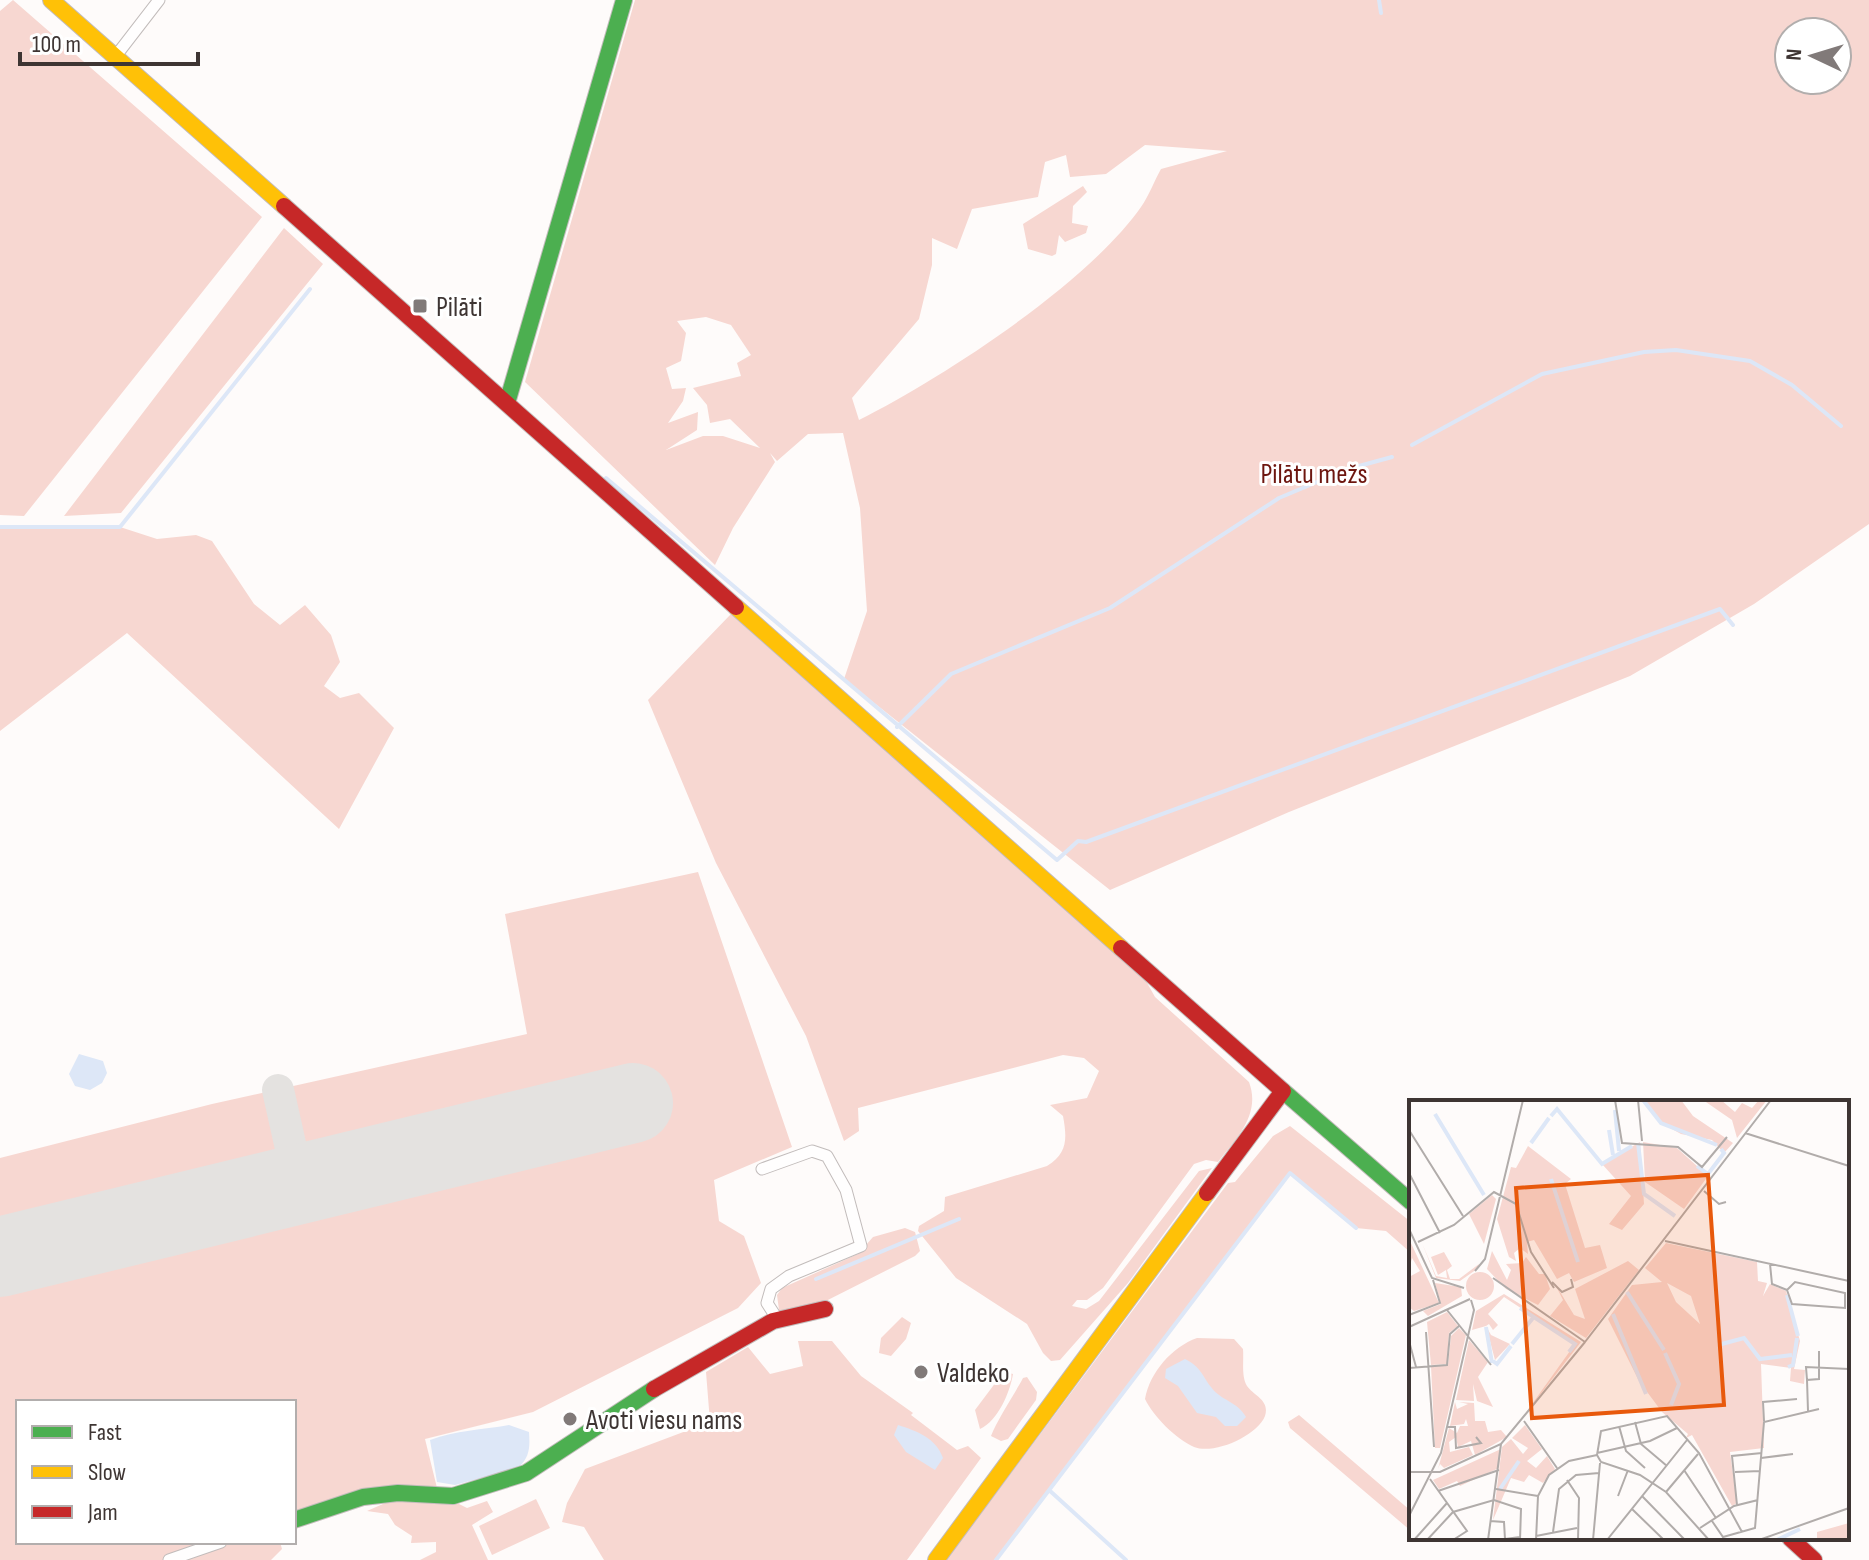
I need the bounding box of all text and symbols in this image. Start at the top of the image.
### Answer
scale bar [20,16,198,66]
north arrow [1773,16,1853,96]
text: 100 m [32,30,81,59]
text: N [1781,48,1808,62]
place label: Pilāti [436,291,483,324]
marker: Pilāti [411,297,429,315]
park label: Pilātu mežs [1260,458,1368,491]
inset map [1409,1100,1849,1540]
place label: Valdeko [937,1357,1010,1390]
marker: Valdeko [912,1363,930,1381]
legend [16,1400,296,1544]
place label: Avoti viesu nams [585,1404,742,1437]
marker: Avoti viesu nams [561,1410,579,1428]
text: Fast [88,1418,122,1447]
text: Slow [88,1458,126,1487]
text: Jam [87,1498,118,1527]

